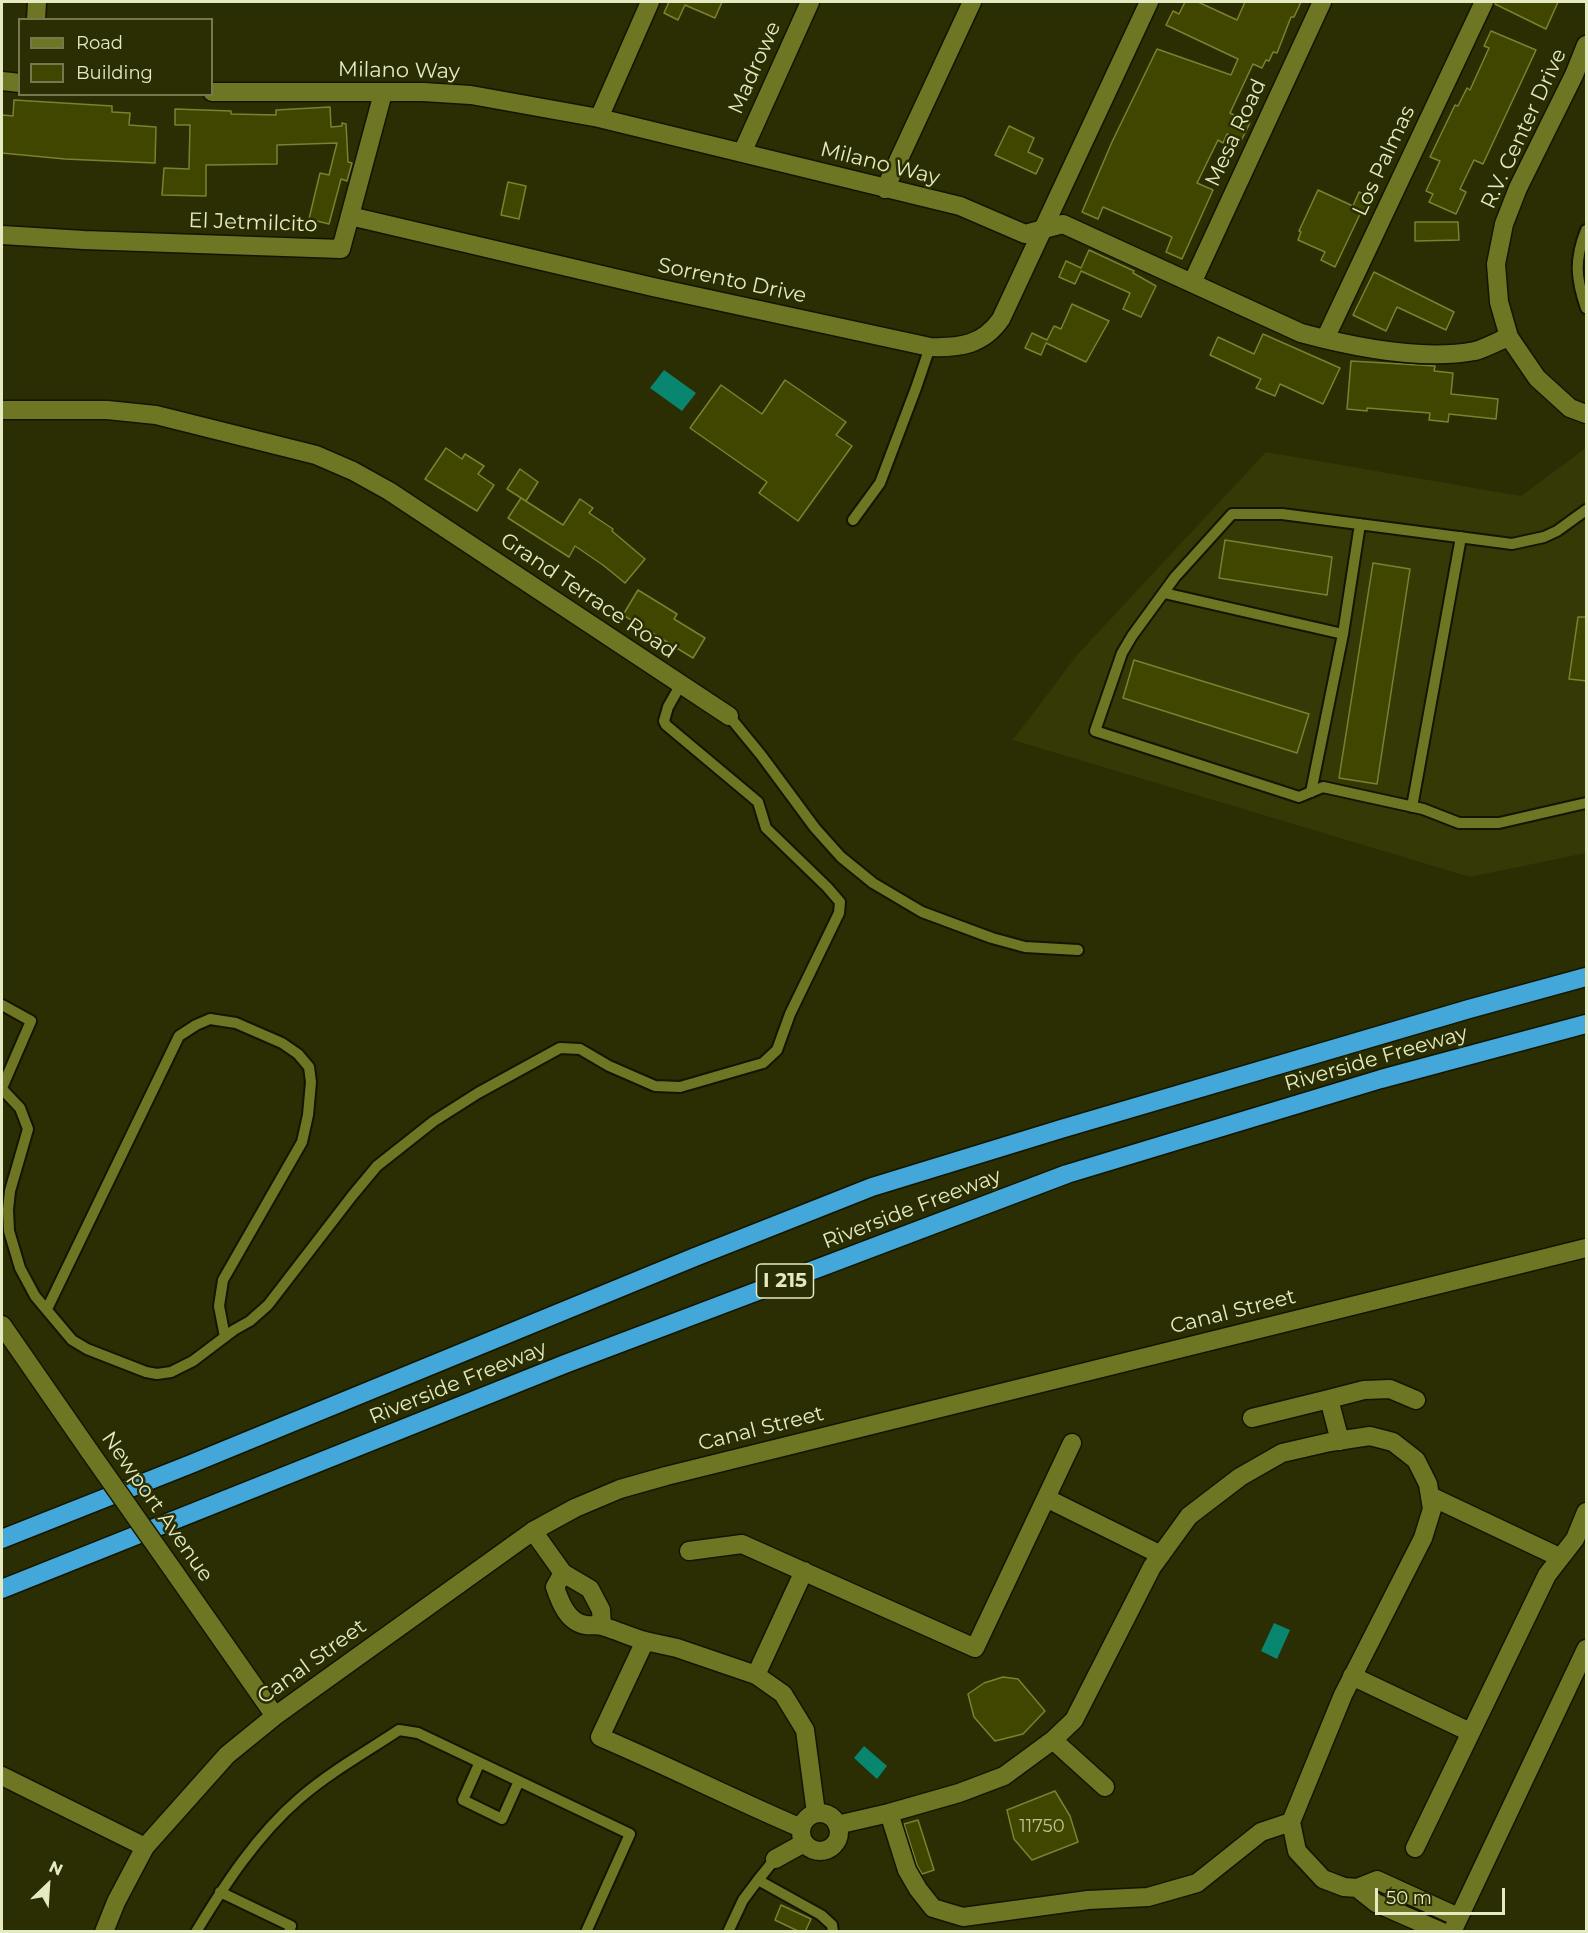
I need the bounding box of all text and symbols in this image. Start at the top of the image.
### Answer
legend [18,18,213,96]
street label: Madrowe [723,18,787,118]
text: Road [76,32,123,54]
street label: R.V. Center Drive [1476,45,1572,213]
street label: Milano Way [338,57,460,85]
text: Building [76,62,153,84]
street label: Mesa Road [1200,75,1272,191]
street label: Los Palmas [1347,102,1421,220]
street label: Milano Way [818,137,942,191]
street label: El Jetmilcito [188,208,318,238]
street label: Sorrento Drive [655,253,809,309]
street label: Grand Terrace Road [495,528,681,664]
street label: Riverside Freeway [1282,1021,1470,1097]
street label: Riverside Freeway [819,1163,1005,1255]
road number: I 215 [756,1264,814,1298]
street label: Canal Street [1168,1284,1298,1340]
street label: Riverside Freeway [366,1336,550,1430]
street label: Canal Street [696,1401,826,1457]
street label: Newport Avenue [96,1427,218,1587]
street label: Canal Street [253,1614,371,1710]
house number: 11750 [1019,1816,1065,1838]
north arrow [18,1855,78,1915]
text: N [46,1857,66,1880]
scale bar [1378,1876,1508,1914]
text: 50 m [1386,1887,1432,1909]

